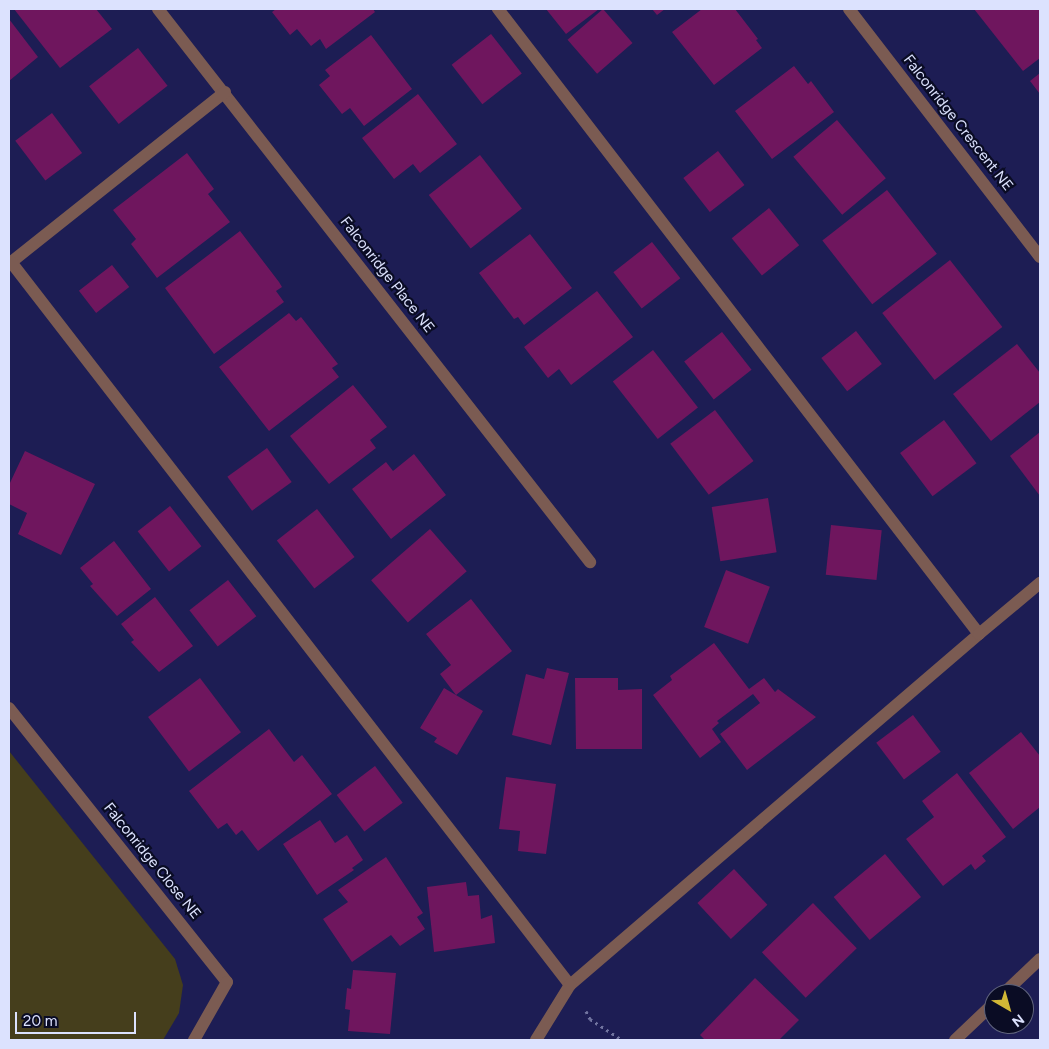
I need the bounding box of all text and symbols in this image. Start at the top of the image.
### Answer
street label: Falconridge Crescent NE [899,51,1017,195]
street label: Falconridge Place NE [336,213,438,337]
street label: Falconridge Close NE [100,799,204,923]
north arrow [984,984,1034,1034]
scale bar [18,1002,139,1034]
text: N [1008,1010,1027,1030]
text: 20 m [23,1012,57,1030]

